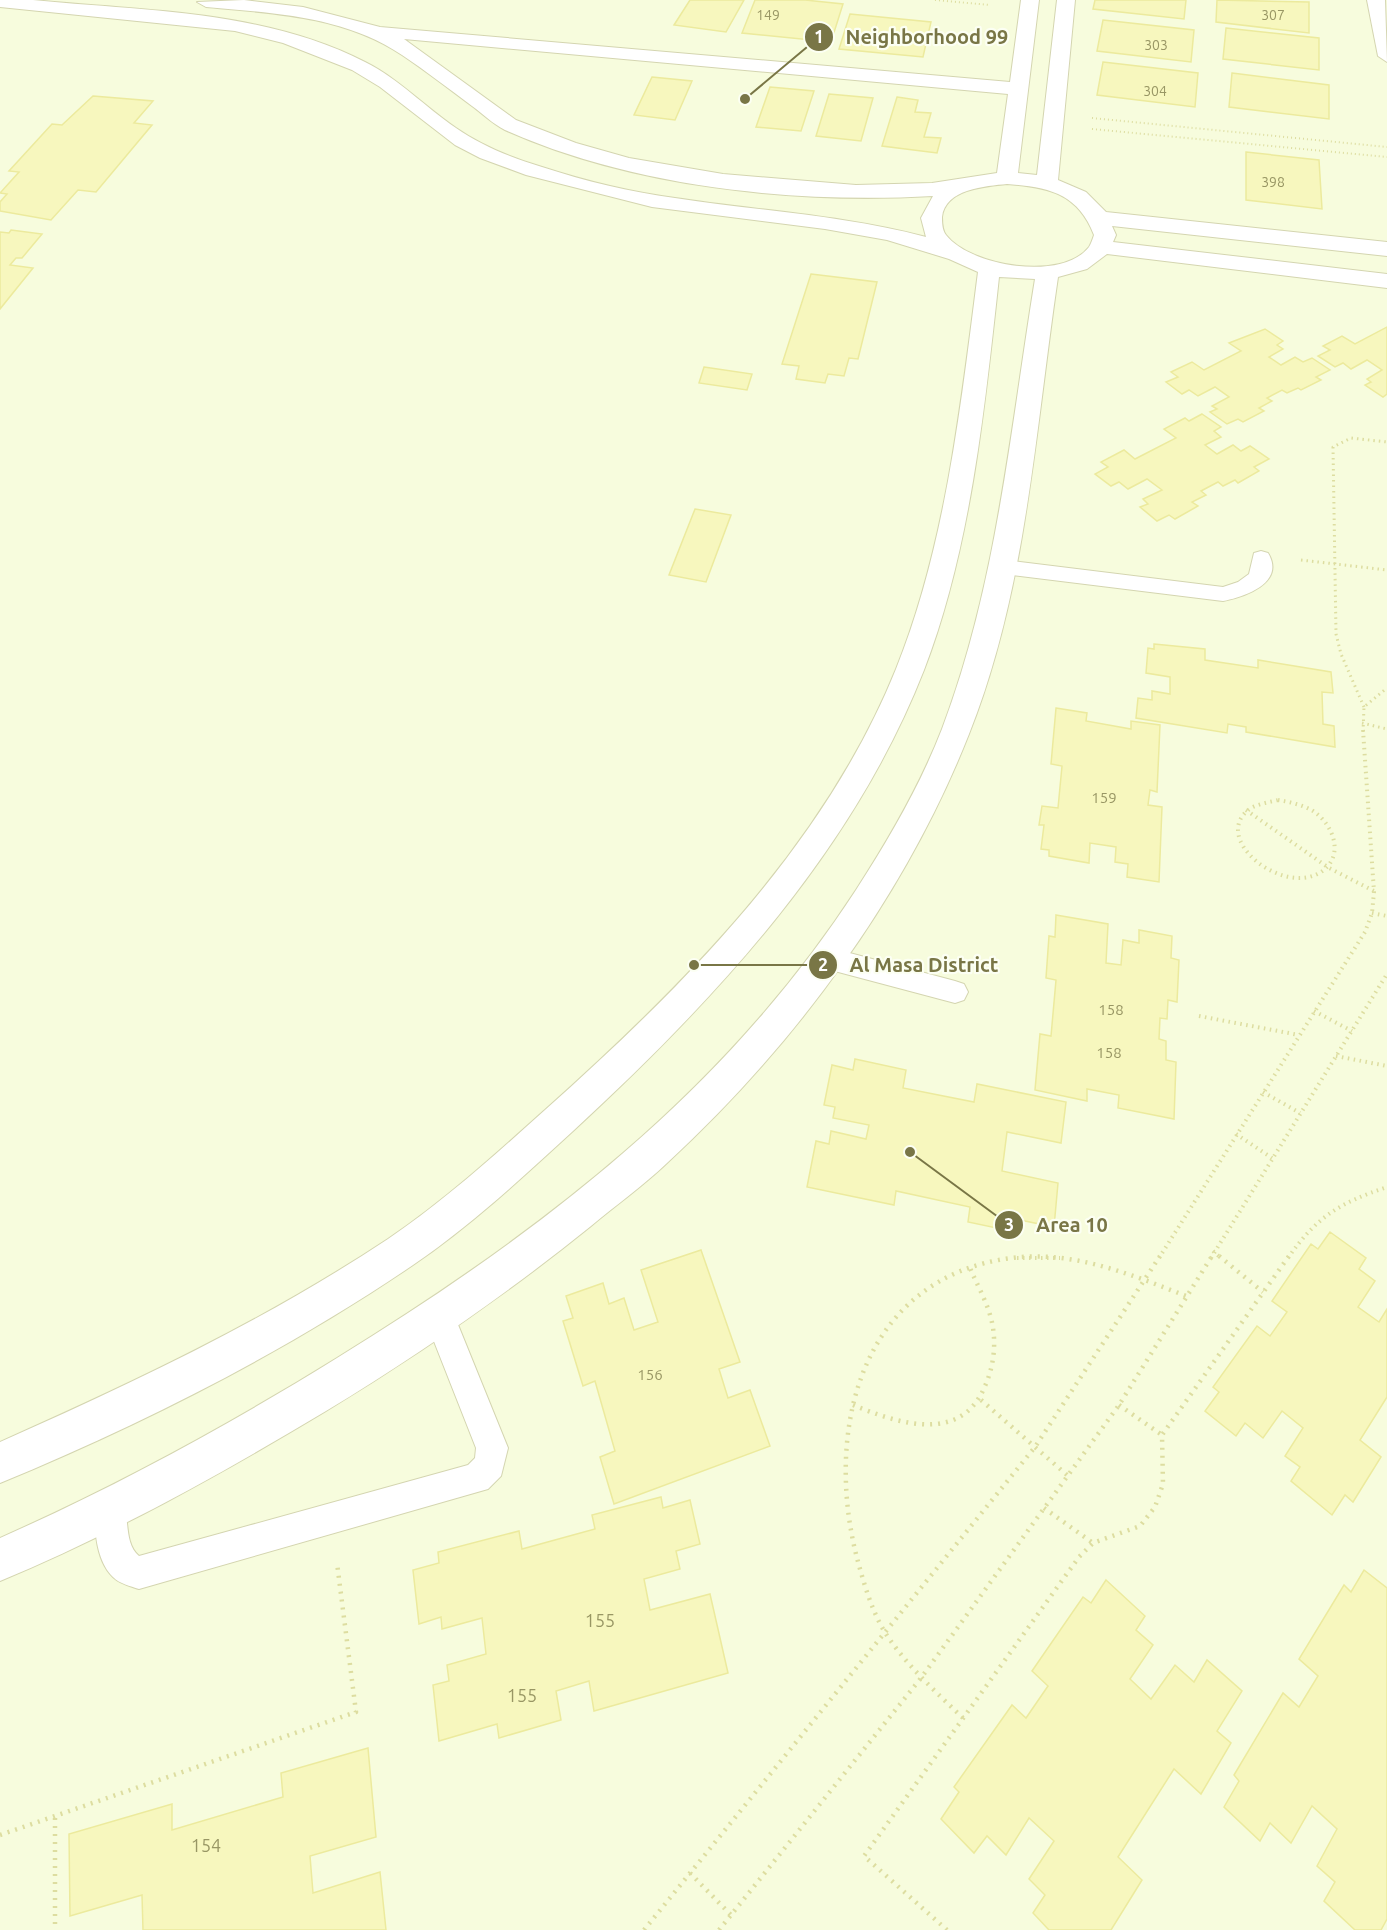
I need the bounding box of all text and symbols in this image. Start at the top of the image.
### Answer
house number: 149 [756,7,780,23]
house number: 307 [1261,7,1285,23]
callout: Neighborhood 99 [804,18,1021,56]
text: Neighborhood 99 [846,25,1008,48]
text: 1 [814,26,824,46]
house number: 303 [1144,37,1168,53]
house number: 304 [1143,83,1167,99]
house number: 398 [1261,174,1285,190]
house number: 159 [1091,789,1117,806]
callout: Al Masa District [808,946,1011,984]
text: Al Masa District [850,953,999,976]
text: 2 [818,954,828,974]
house number: 158 [1098,1001,1124,1018]
house number: 158 [1096,1044,1122,1061]
callout: Area 10 [994,1206,1120,1244]
text: Area 10 [1036,1213,1108,1236]
text: 3 [1004,1214,1014,1234]
house number: 156 [637,1366,663,1383]
house number: 155 [585,1610,615,1630]
house number: 155 [507,1685,537,1705]
house number: 154 [191,1835,221,1855]

